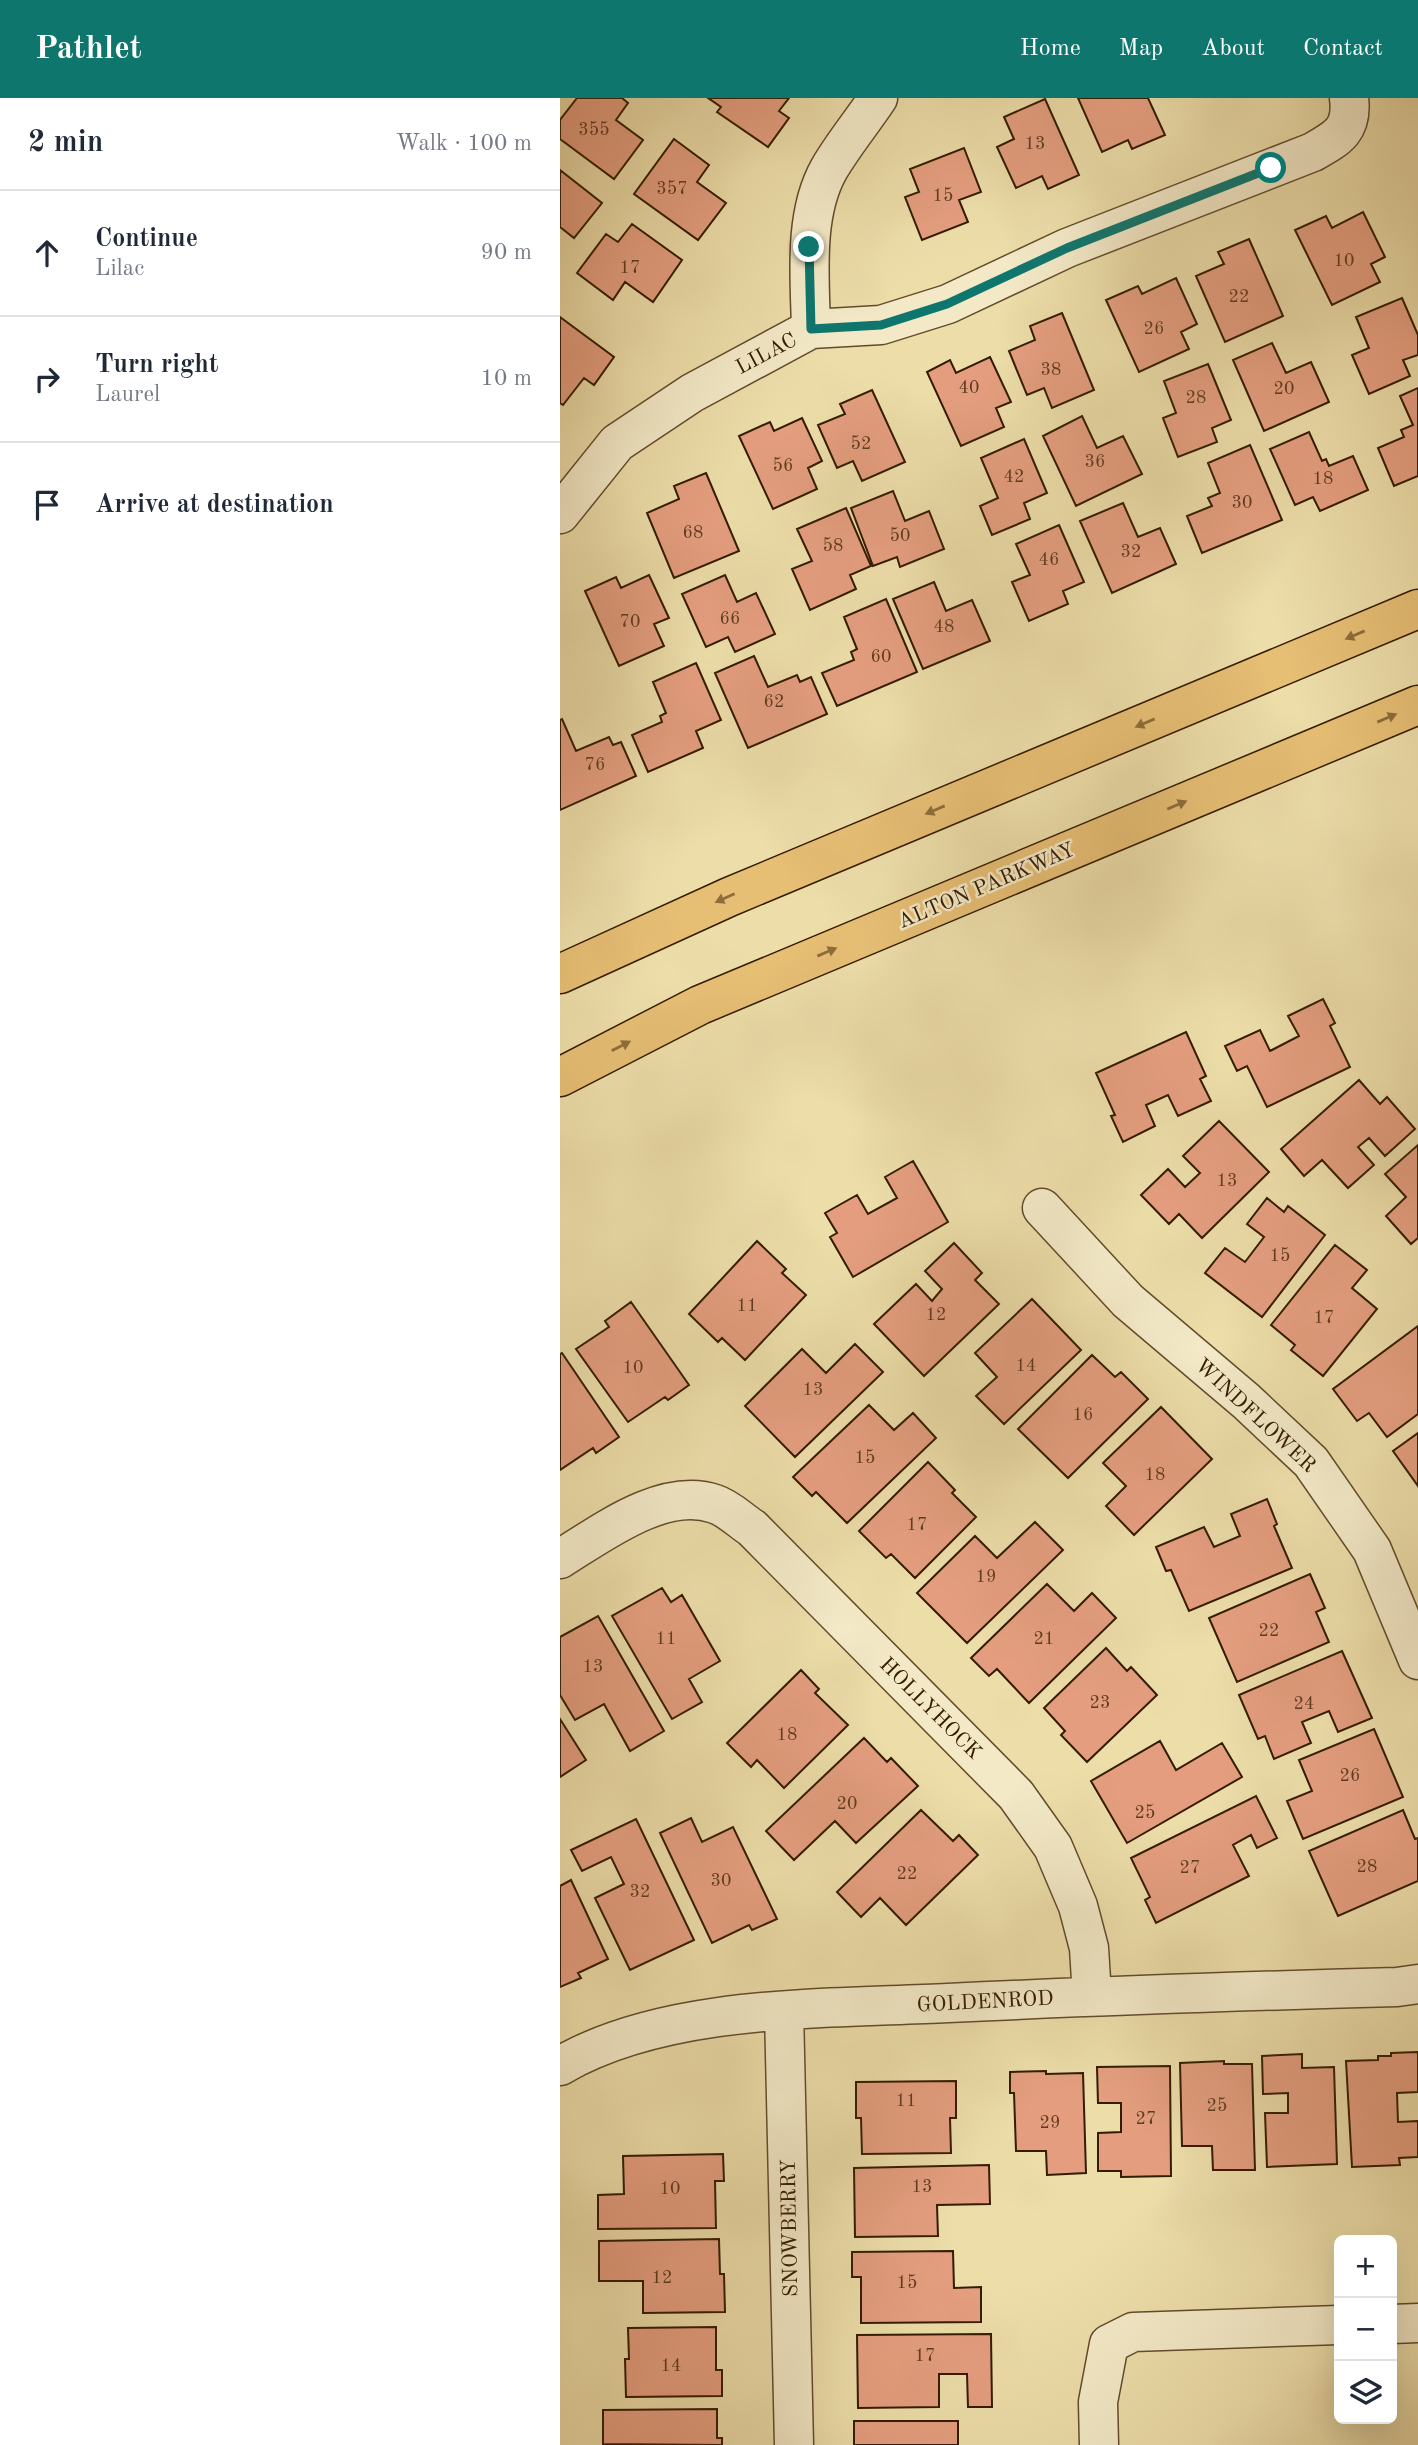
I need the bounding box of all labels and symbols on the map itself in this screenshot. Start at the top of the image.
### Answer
house number: 355 [578,121,610,139]
house number: 13 [1025,135,1045,153]
route start [1255,152,1286,183]
house number: 357 [656,180,688,198]
house number: 15 [933,187,953,205]
route end [793,231,824,262]
house number: 10 [1334,252,1354,270]
house number: 17 [620,259,640,277]
house number: 22 [1229,288,1249,306]
house number: 26 [1144,320,1164,338]
street label: LILAC [733,330,801,379]
house number: 38 [1041,361,1061,379]
house number: 40 [959,379,979,397]
house number: 20 [1274,380,1294,398]
house number: 28 [1186,389,1206,407]
house number: 52 [851,435,871,453]
house number: 36 [1085,453,1105,471]
house number: 56 [773,457,793,475]
house number: 42 [1004,468,1024,486]
house number: 18 [1313,470,1333,488]
house number: 30 [1232,494,1252,512]
house number: 68 [683,524,703,542]
house number: 50 [890,527,910,545]
house number: 58 [823,537,843,555]
house number: 32 [1121,543,1141,561]
house number: 46 [1039,551,1059,569]
house number: 66 [720,610,740,628]
house number: 70 [620,613,640,631]
house number: 48 [934,618,954,636]
one-way arrow [1344,630,1365,641]
house number: 60 [871,648,891,666]
house number: 62 [764,693,784,711]
one-way arrow [1377,712,1397,724]
one-way arrow [1135,717,1155,729]
house number: 76 [585,756,605,774]
one-way arrow [1166,800,1187,811]
one-way arrow [924,805,945,816]
street label: ALTON PARKWAY [895,840,1078,933]
one-way arrow [715,892,735,904]
one-way arrow [817,946,838,957]
one-way arrow [611,1040,631,1052]
house number: 13 [1217,1172,1237,1190]
house number: 15 [1270,1247,1290,1265]
house number: 11 [737,1297,757,1315]
house number: 12 [926,1306,946,1324]
house number: 17 [1314,1309,1334,1327]
street label: WINDFLOWER [1191,1355,1319,1477]
house number: 14 [1016,1357,1036,1375]
house number: 10 [623,1359,643,1377]
house number: 13 [803,1381,823,1399]
house number: 16 [1073,1406,1093,1424]
house number: 15 [855,1449,875,1467]
house number: 18 [1145,1466,1165,1484]
house number: 17 [907,1516,927,1534]
house number: 19 [976,1568,996,1586]
house number: 22 [1259,1622,1279,1640]
house number: 11 [656,1630,676,1648]
house number: 21 [1034,1630,1054,1648]
street label: HOLLYHOCK [875,1654,985,1764]
house number: 13 [583,1658,603,1676]
house number: 23 [1090,1694,1110,1712]
house number: 24 [1294,1695,1314,1713]
house number: 18 [777,1726,797,1744]
house number: 26 [1340,1767,1360,1785]
house number: 20 [837,1795,857,1813]
house number: 25 [1135,1804,1155,1822]
house number: 28 [1357,1858,1377,1876]
house number: 27 [1180,1859,1200,1877]
house number: 22 [897,1865,917,1883]
house number: 30 [711,1872,731,1890]
house number: 32 [630,1883,650,1901]
street label: GOLDENROD [916,1988,1054,2017]
house number: 11 [896,2092,916,2110]
house number: 25 [1207,2097,1227,2115]
house number: 27 [1136,2110,1156,2128]
house number: 29 [1040,2114,1060,2132]
street label: SNOWBERRY [779,2159,802,2297]
house number: 13 [912,2178,932,2196]
house number: 10 [660,2180,680,2198]
house number: 12 [652,2269,672,2287]
house number: 15 [897,2274,917,2292]
house number: 17 [915,2347,935,2365]
house number: 14 [661,2357,681,2375]

